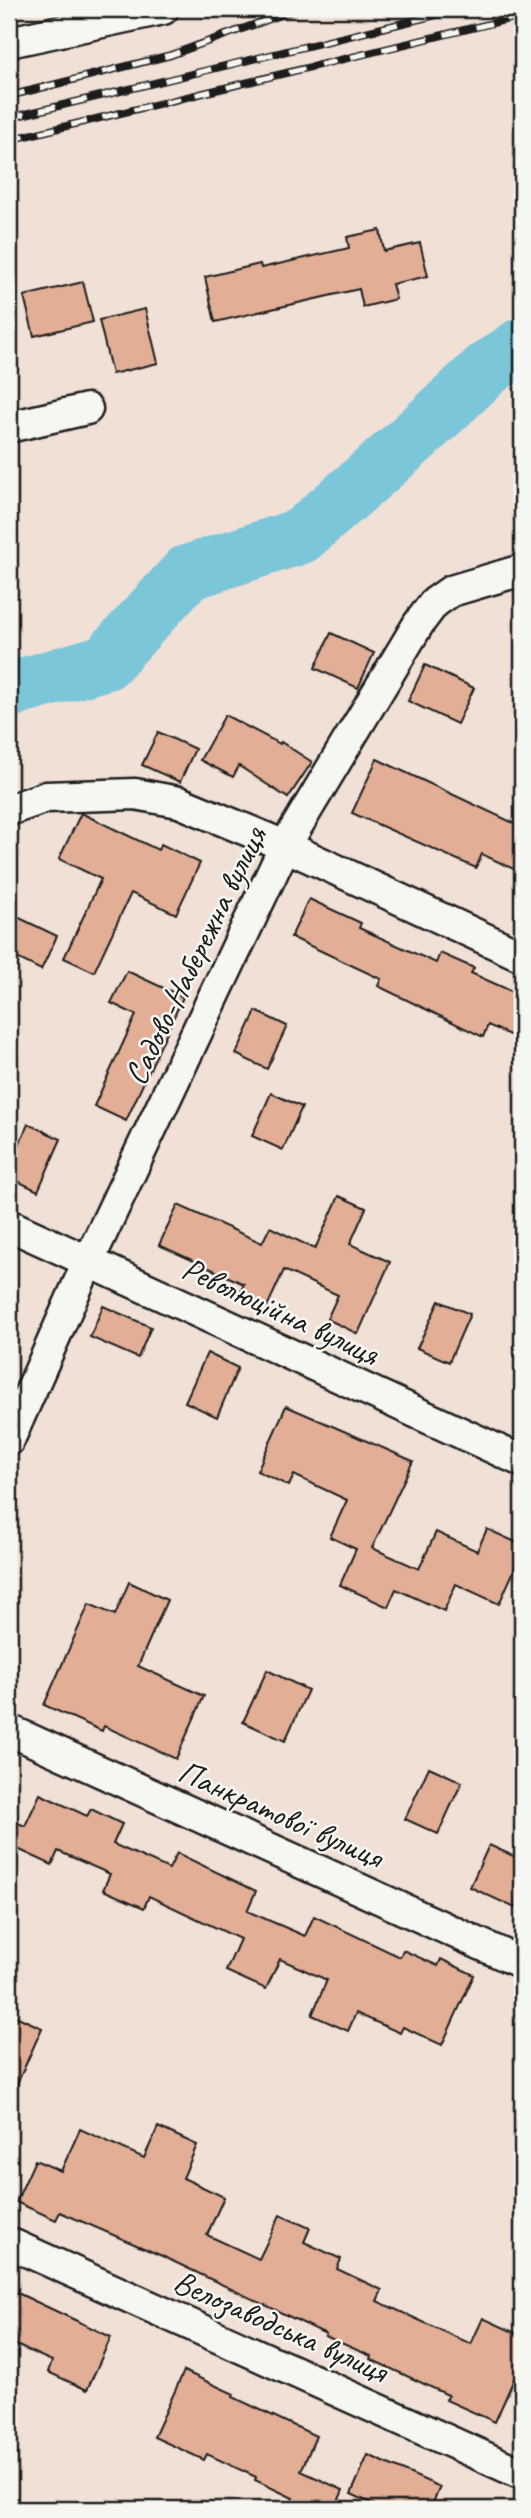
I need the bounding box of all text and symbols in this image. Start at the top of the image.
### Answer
street label: Садово-Набережна вулиця [114,818,276,1092]
street label: Революційна вулиця [175,1247,387,1375]
street label: Панкратової вулиця [172,1750,392,1879]
street label: Велозаводська вулиця [167,2260,396,2393]

